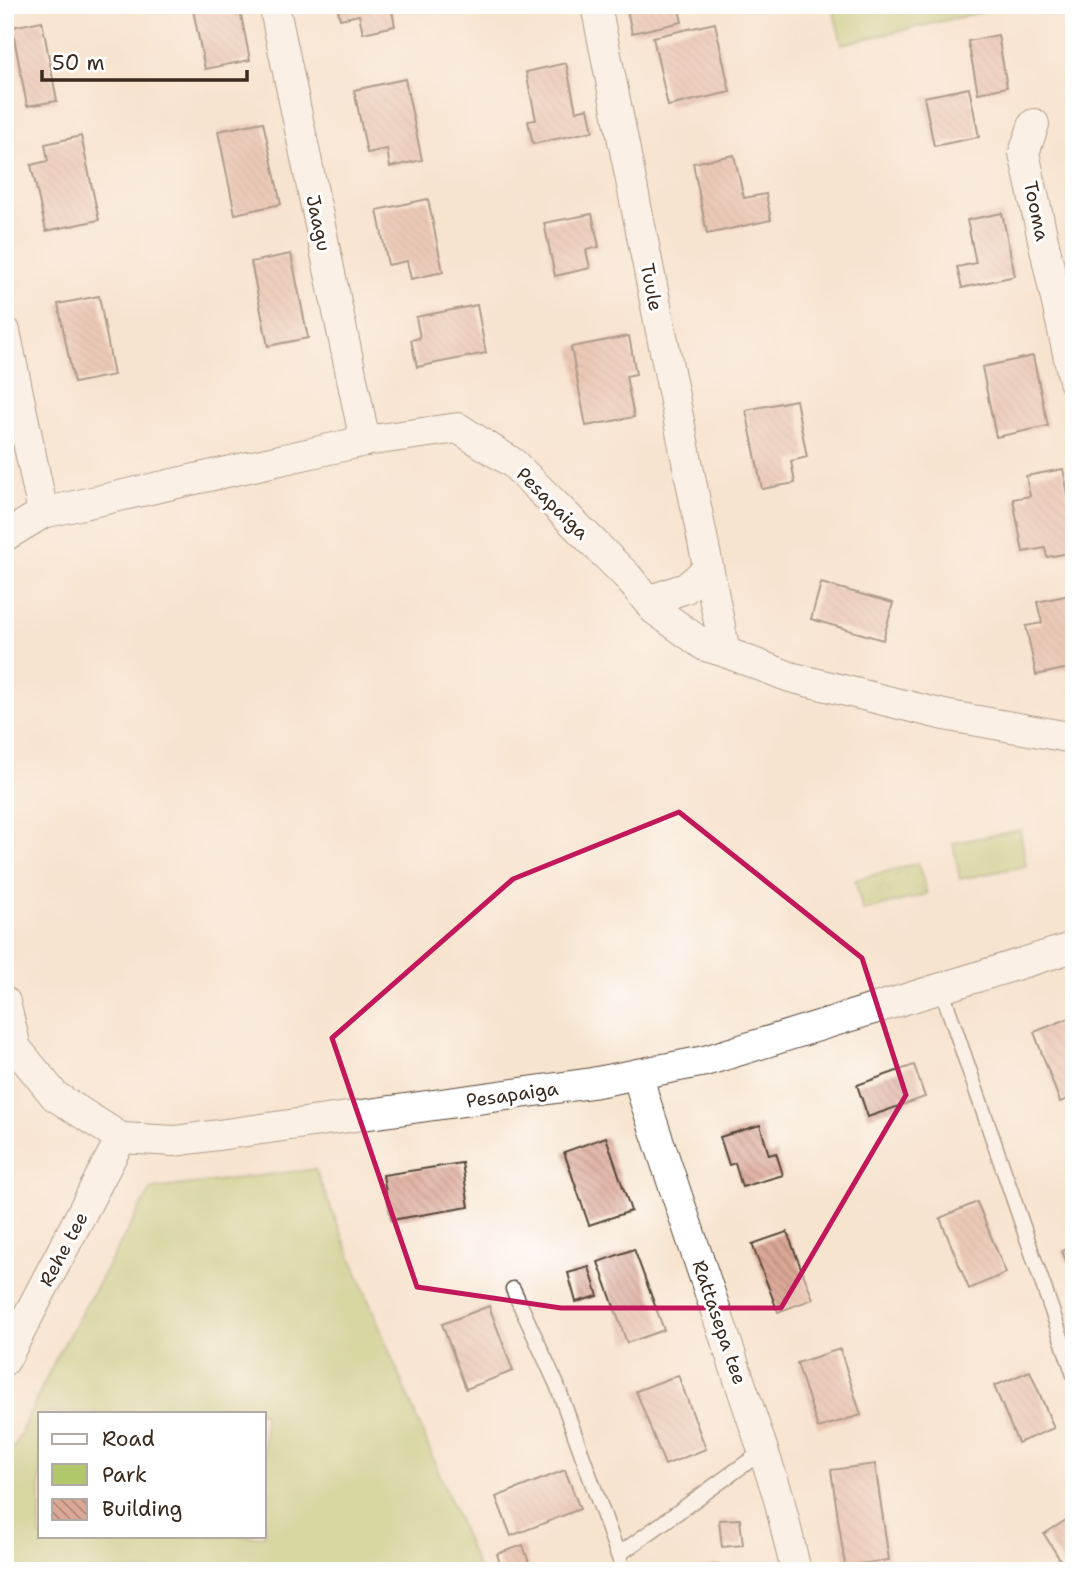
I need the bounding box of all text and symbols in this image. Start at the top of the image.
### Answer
scale bar [42,38,247,82]
text: 50 m [52,49,105,77]
street label: Tooma [1018,179,1055,244]
street label: Jaagu [300,193,337,254]
street label: Tuule [635,261,668,313]
street label: Pesapaiga [511,462,594,545]
street label: Pesapaiga [464,1076,560,1113]
street label: Rehe tee [33,1208,94,1291]
street label: Rattasepa tee [687,1257,752,1388]
legend [38,1412,266,1538]
text: Road [102,1425,155,1453]
text: Park [102,1461,147,1489]
text: Building [102,1495,182,1523]

